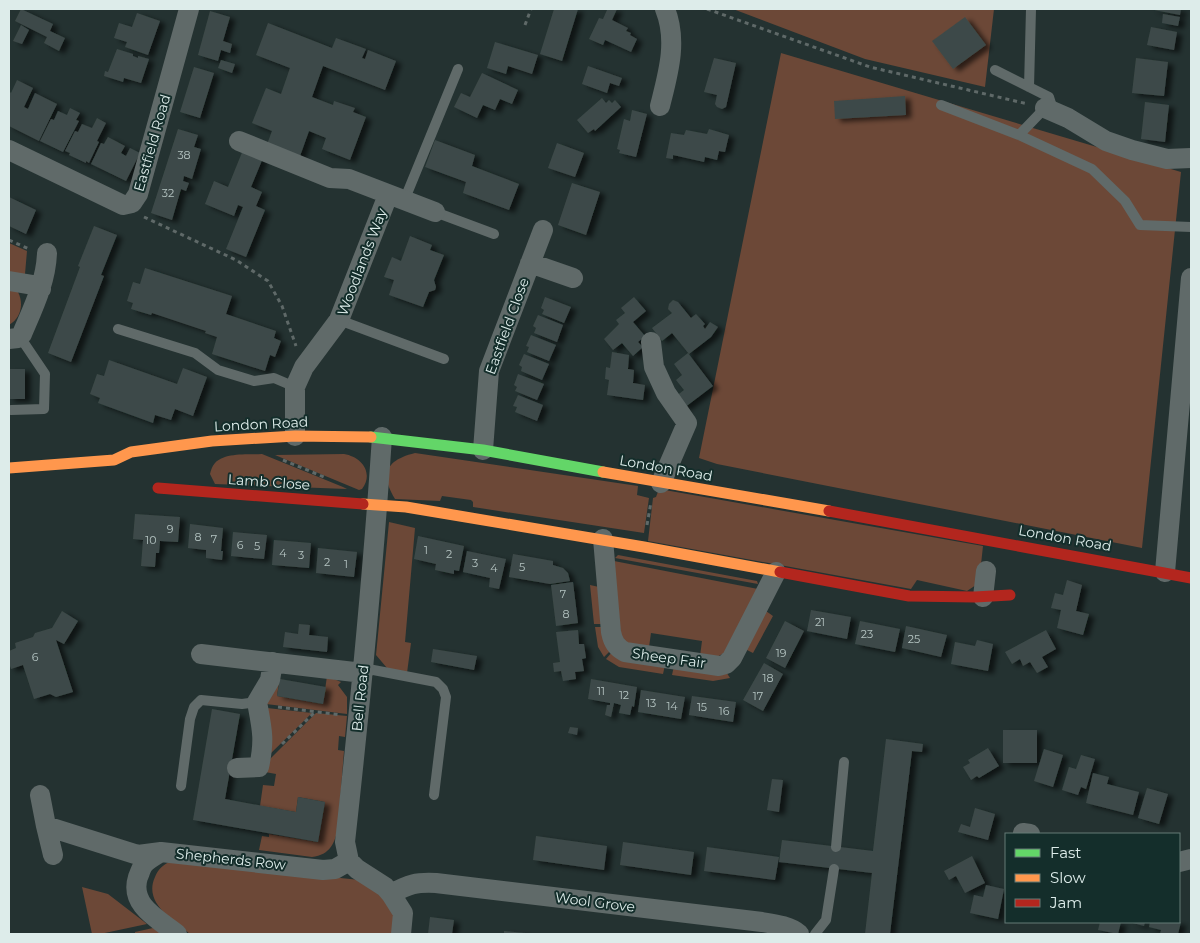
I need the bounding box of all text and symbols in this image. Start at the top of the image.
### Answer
street label: Eastfield Road [130,92,174,194]
house number: 38 [177,148,191,162]
house number: 32 [162,186,174,200]
street label: Woodlands Way [333,205,391,318]
street label: Eastfield Close [481,275,533,377]
street label: London Road [213,413,309,435]
street label: London Road [618,451,714,485]
street label: Lamb Close [227,470,311,494]
street label: London Road [1017,521,1113,555]
house number: 9 [167,522,174,536]
house number: 8 [194,530,202,544]
house number: 7 [211,532,217,546]
house number: 10 [145,533,157,547]
house number: 6 [237,538,244,552]
house number: 5 [254,539,260,553]
house number: 1 [424,543,428,557]
house number: 4 [279,546,287,560]
house number: 2 [446,547,452,561]
house number: 3 [298,548,304,562]
house number: 2 [324,555,330,569]
house number: 3 [472,556,478,570]
house number: 1 [344,557,348,571]
house number: 5 [519,560,525,574]
house number: 4 [490,561,498,575]
house number: 7 [560,587,566,601]
house number: 8 [562,607,570,621]
house number: 21 [815,615,825,629]
house number: 23 [861,627,873,641]
house number: 25 [908,632,920,646]
street label: Sheep Fair [631,644,707,672]
house number: 19 [776,646,787,660]
house number: 6 [32,650,39,664]
street label: Bell Road [348,664,372,732]
house number: 18 [763,671,774,685]
house number: 11 [597,684,605,698]
house number: 12 [619,688,629,702]
house number: 17 [753,689,763,703]
house number: 13 [646,696,656,710]
house number: 14 [666,699,678,713]
house number: 15 [697,700,707,714]
house number: 16 [719,704,730,718]
legend [1005,833,1180,923]
text: Fast [1050,843,1081,862]
street label: Shepherds Row [175,844,288,874]
text: Slow [1050,868,1086,887]
street label: Wool Grove [554,888,636,916]
text: Jam [1049,893,1082,912]

